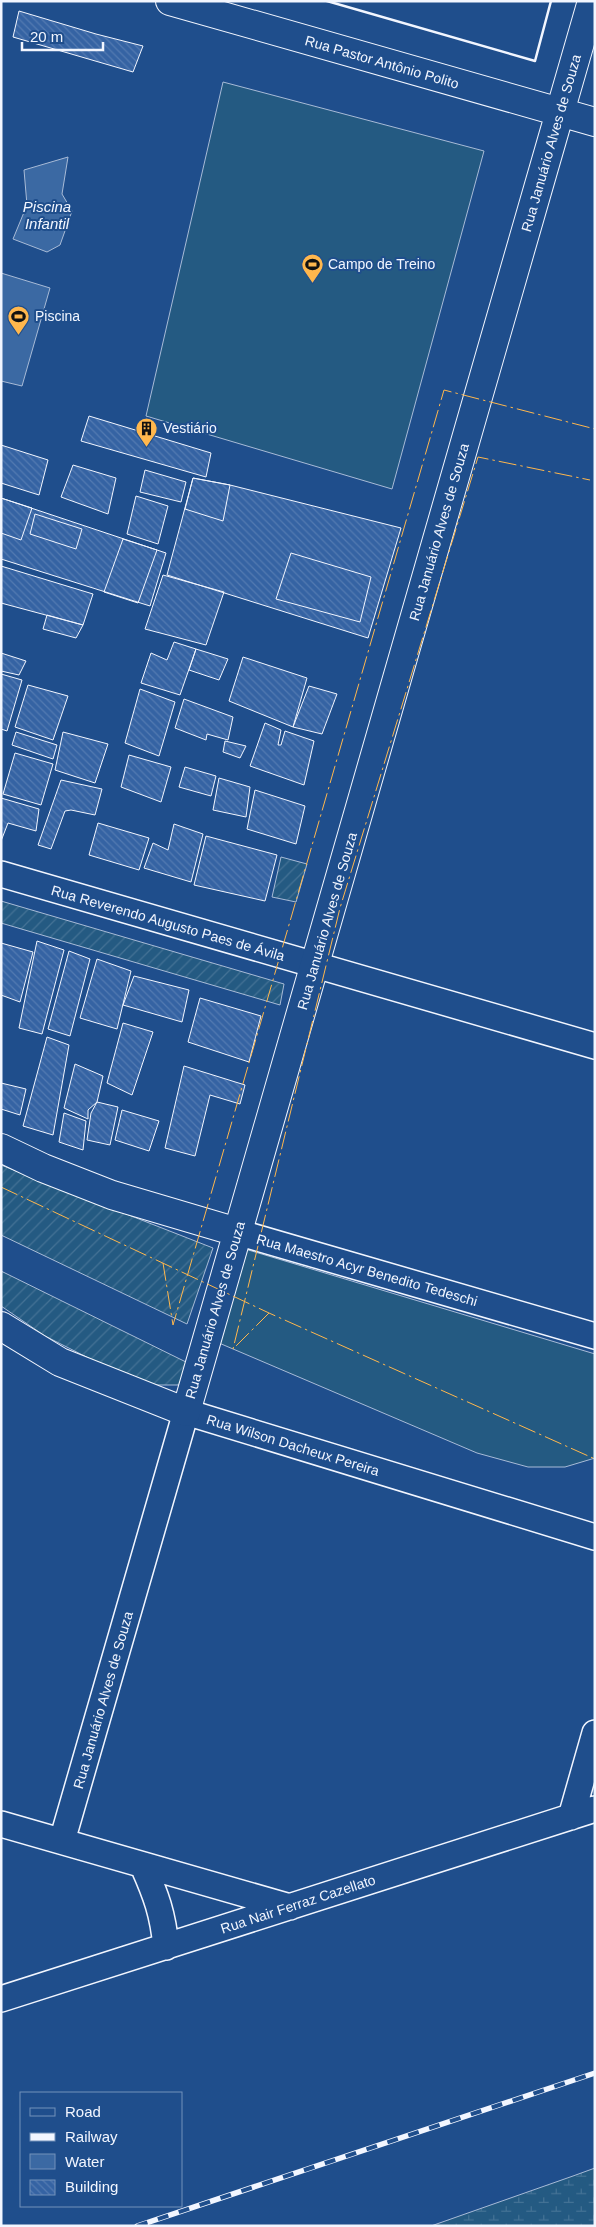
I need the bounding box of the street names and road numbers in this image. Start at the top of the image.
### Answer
street label: Rua Pastor Antônio Polito [303,32,461,92]
street label: Rua Januário Alves de Souza [518,52,584,233]
street label: Rua Januário Alves de Souza [406,441,472,622]
street label: Rua Januário Alves de Souza [294,830,360,1011]
street label: Rua Reverendo Augusto Paes de Ávila [49,882,287,964]
street label: Rua Januário Alves de Souza [182,1219,248,1400]
street label: Rua Maestro Acyr Benedito Tedeschi [255,1231,479,1309]
street label: Rua Wilson Dacheux Pereira [205,1411,381,1479]
street label: Rua Januário Alves de Souza [70,1609,136,1790]
street label: Rua Nair Ferraz Cazellato [219,1871,378,1937]

